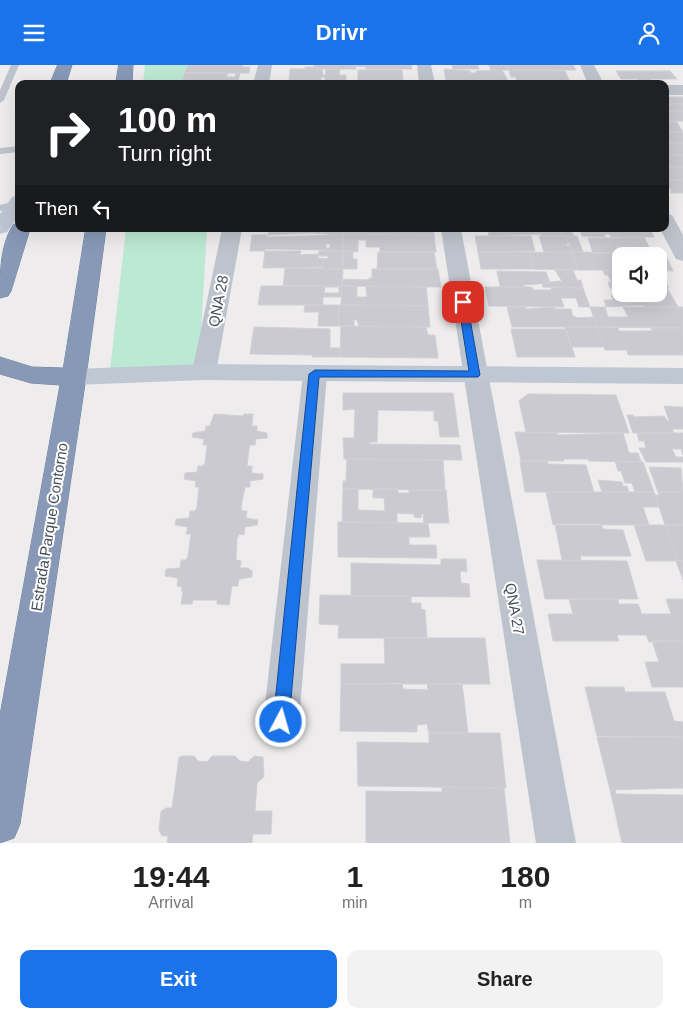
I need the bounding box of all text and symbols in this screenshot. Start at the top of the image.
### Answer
icon: menu [20,19,48,47]
icon: person [635,19,663,47]
text: Drivr [316,20,367,45]
icon: right [35,100,100,165]
text: 100 m [118,100,217,139]
text: Turn right [118,141,211,166]
icon: left [88,195,116,223]
text: Then [35,198,78,219]
map controls [612,247,667,302]
button: sound [612,247,667,302]
street label: QNA 28 [205,274,231,328]
pin [442,281,484,323]
icon: arrive [449,288,477,316]
street label: Estrada Parque Contorno [27,442,71,612]
street label: QNA 27 [502,582,528,636]
position arrow [254,695,306,747]
text: 19:44 [133,860,209,893]
text: 1 [346,860,363,893]
text: 180 [500,860,550,893]
text: Arrival [148,894,194,911]
text: min [342,894,368,911]
text: m [519,894,532,911]
button: Exit [20,950,337,1008]
button: Share [347,950,663,1008]

